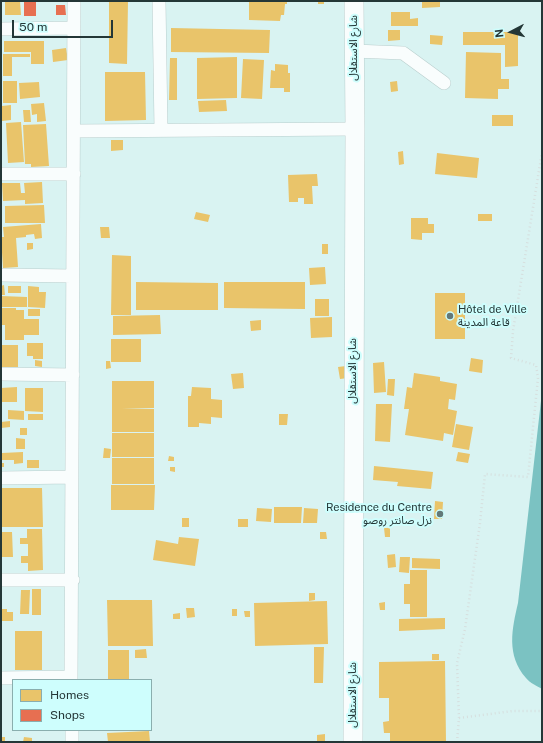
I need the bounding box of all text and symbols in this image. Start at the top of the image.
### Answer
scale bar [14,12,115,38]
north arrow [491,12,531,52]
street label: شارع الاستقلال [347,15,361,81]
text: 50 m [19,20,47,34]
text: N [493,28,505,38]
place label: Hôtel de Ville قاعة المدينة [458,303,527,329]
marker: Hôtel de Ville قاعة المدينة [445,311,455,321]
street label: شارع الاستقلال [346,338,360,404]
place label: Residence du Centre نزل صانتر روصو [326,501,432,527]
marker: Residence du Centre نزل صانتر روصو [435,509,445,519]
street label: شارع الاستقلال [346,662,360,728]
legend [12,679,152,731]
text: Homes [50,688,89,702]
text: Shops [50,708,85,722]

